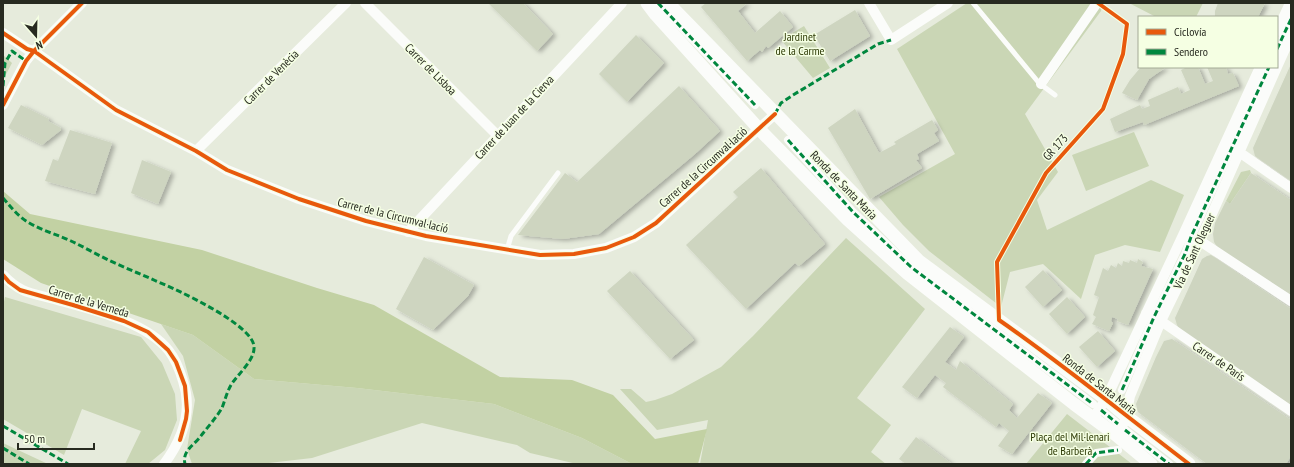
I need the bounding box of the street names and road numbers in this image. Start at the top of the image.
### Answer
street label: Carrer de Lisboa [402,40,460,98]
street label: Carrer de Venècia [240,46,302,108]
street label: Carrer de Juan de la Cierva [471,72,557,162]
street label: Carrer de la Circumval·lació [656,123,750,211]
street label: GR 173 [1039,131,1071,163]
street label: Ronda de Santa Maria [807,147,881,223]
street label: Carrer de la Circumval·lació [336,194,450,236]
street label: Via de Sant Oleguer [1169,210,1218,292]
street label: Carrer de la Verneda [47,282,131,320]
street label: Carrer de París [1190,338,1248,384]
street label: Ronda de Santa Maria [1060,350,1140,418]

